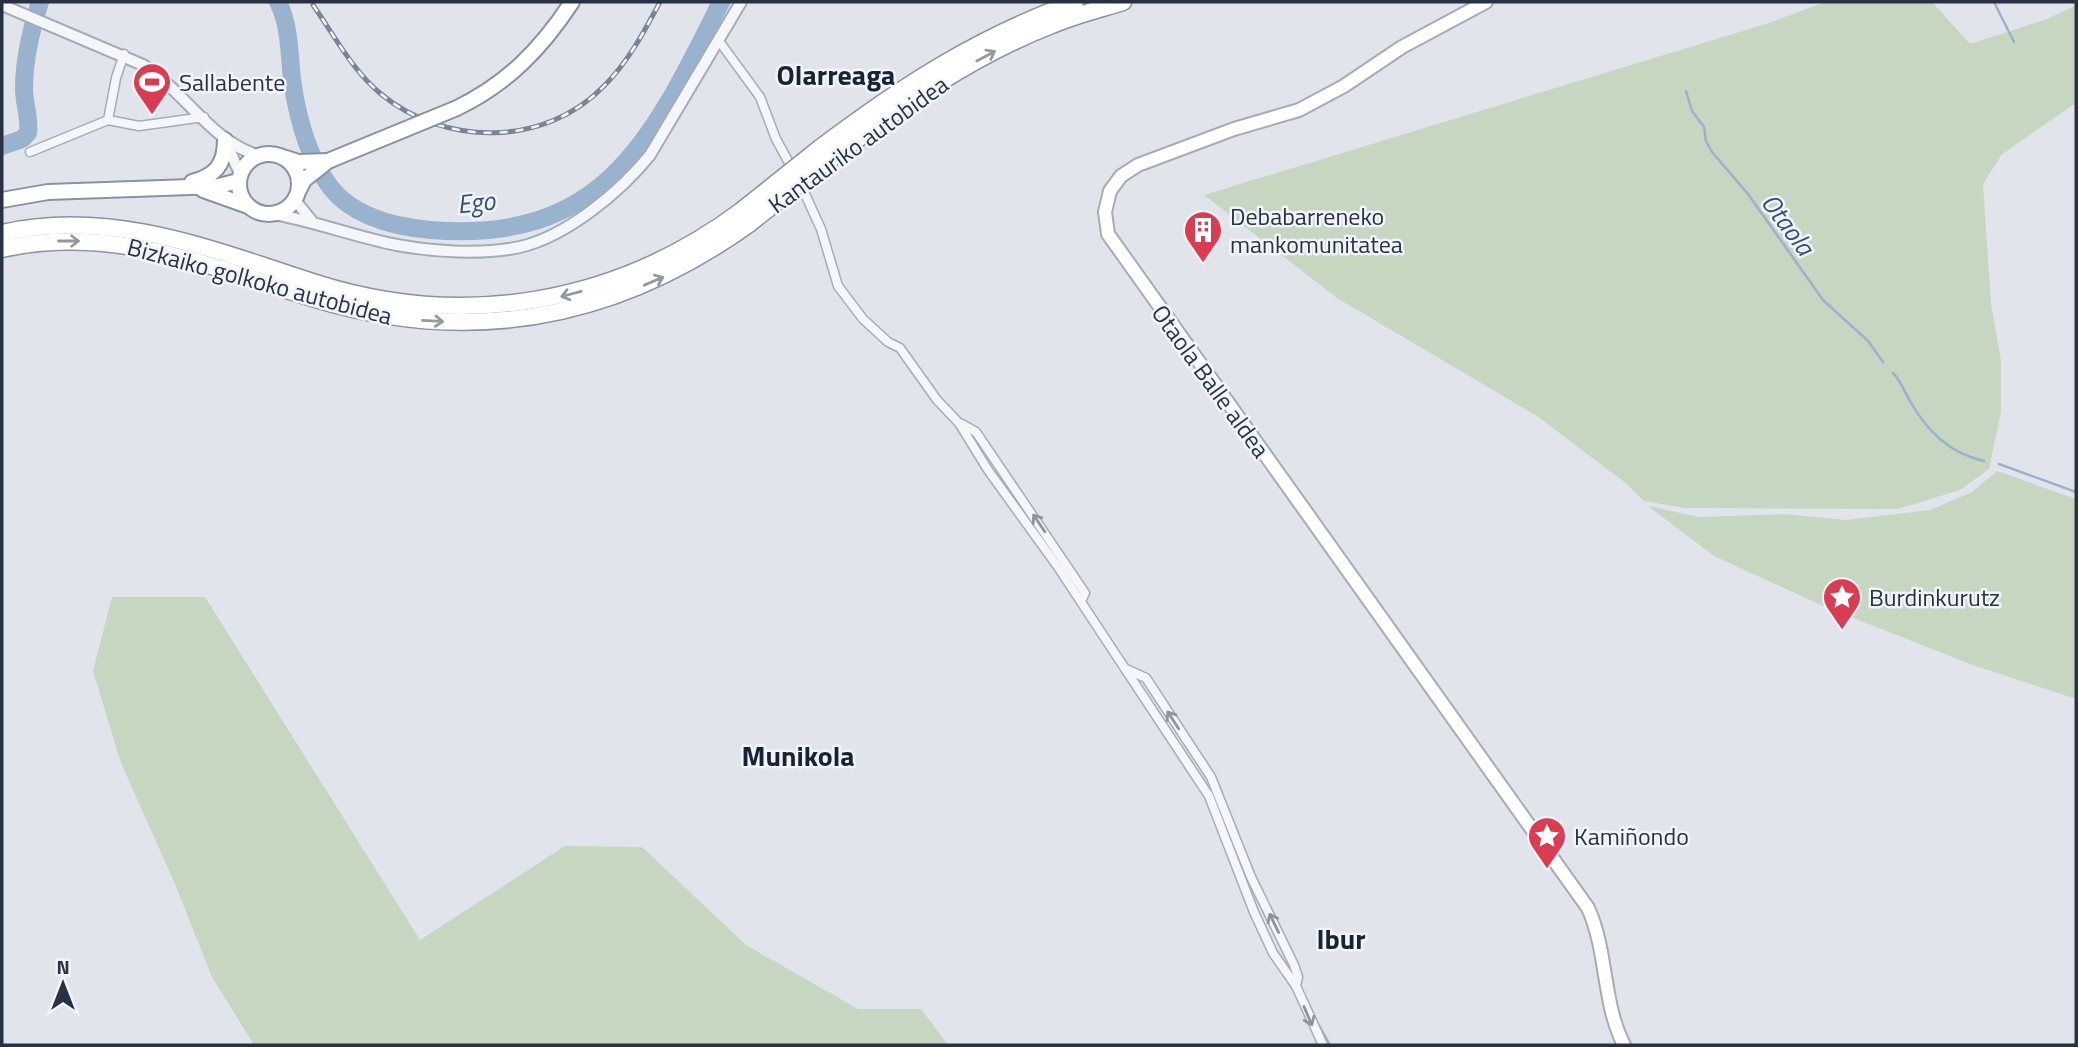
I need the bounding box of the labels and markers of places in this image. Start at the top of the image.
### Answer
sports icon: Sallabente [131,61,173,116]
place label: Sallabente [179,64,285,100]
place label: Debabarreneko mankomunitatea [1230,198,1403,262]
building icon: Debabarreneko mankomunitatea [1182,209,1224,264]
place icon: Burdinkurutz [1821,576,1863,631]
place label: Burdinkurutz [1869,579,2000,615]
place icon: Kamiñondo [1526,815,1568,870]
place label: Kamiñondo [1574,818,1689,854]

